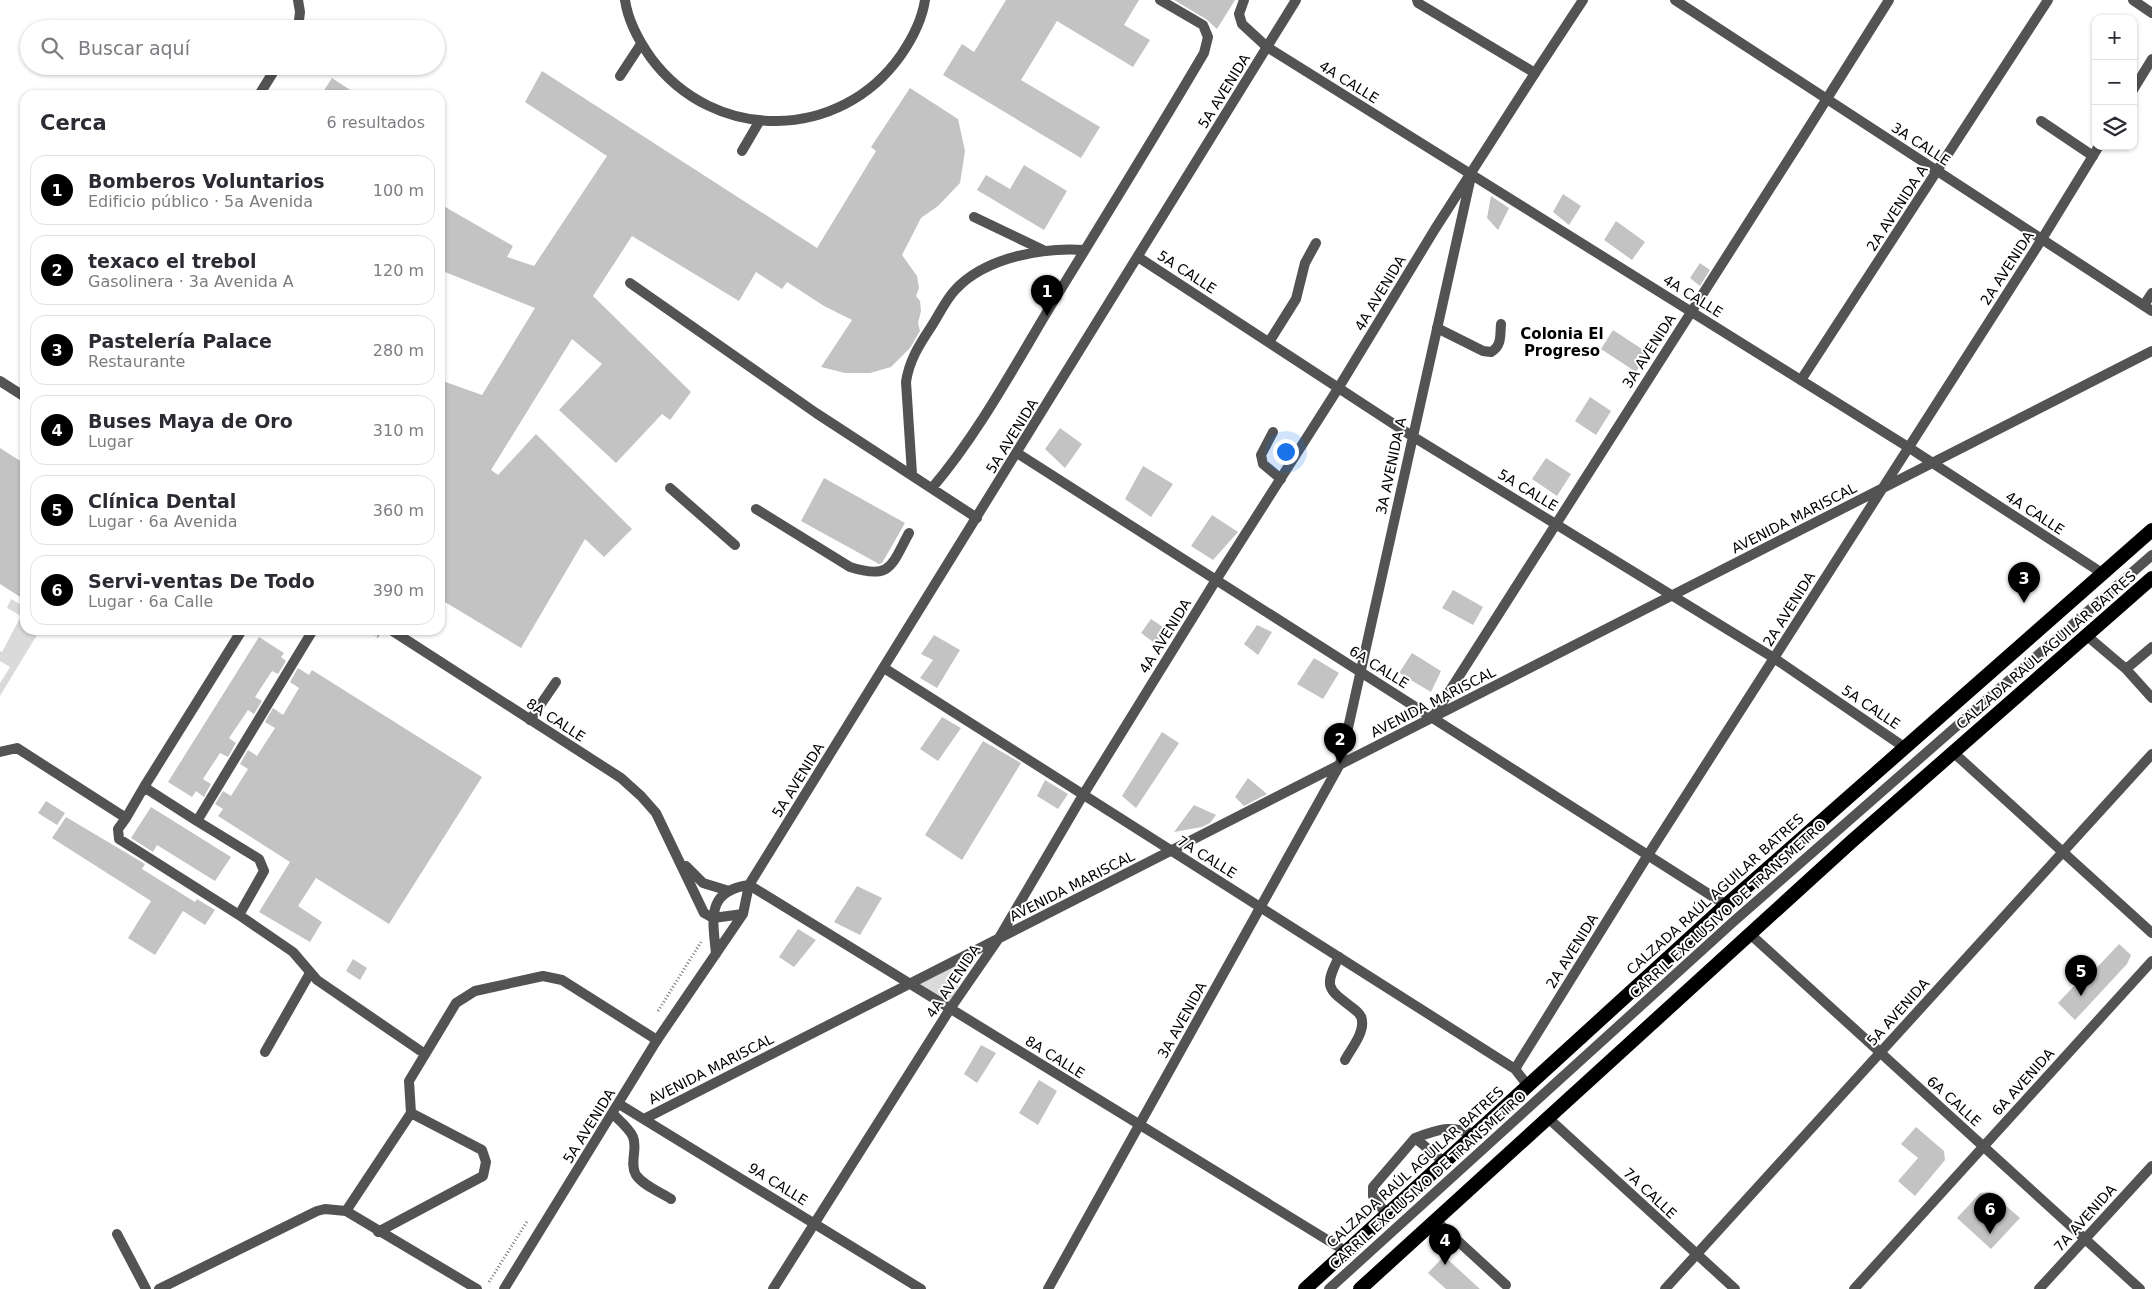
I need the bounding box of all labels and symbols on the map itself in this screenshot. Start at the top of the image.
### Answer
street label: 5A AVENIDA [1195,50,1253,131]
street label: 4A CALLE [1316,58,1382,106]
street label: 3A CALLE [1889,119,1953,169]
street label: 2A AVENIDA A [1863,162,1931,254]
street label: 2A AVENIDA [1977,228,2037,308]
street label: 5A CALLE [1155,247,1219,297]
street label: 4A AVENIDA [1351,252,1409,333]
street label: 4A CALLE [1660,272,1726,320]
pin: 1 [1031,275,1063,316]
street label: 3A AVENIDA [1619,311,1679,391]
district label: Colonia El Progreso [1520,325,1604,360]
street label: 5A AVENIDA [983,395,1041,476]
street label: 3A AVENIDA A [1373,416,1409,516]
your location [1273,439,1299,465]
street label: 5A CALLE [1495,466,1561,514]
street label: AVENIDA MARISCAL [1729,479,1859,556]
street label: 4A CALLE [2003,488,2067,538]
pin: 3 [2008,562,2040,603]
street label: CALZADA RAÚL AGUILAR BATRES [1952,567,2139,732]
street label: 2A AVENIDA [1760,568,1818,649]
street label: 4A AVENIDA [1136,595,1194,676]
street label: 6A CALLE [1346,643,1412,691]
street label: AVENIDA MARISCAL [1368,663,1498,740]
street label: 5A CALLE [1839,682,1903,732]
street label: 8A CALLE [524,695,588,745]
pin: 2 [1324,723,1356,764]
street label: 5A AVENIDA [769,739,827,820]
street label: CALZADA RAÚL AGUILAR BATRES [1623,809,1807,978]
street label: CARRIL EXCLUSIVO DE TRANSMETRO [1627,817,1829,1001]
street label: 7A CALLE [1174,833,1240,881]
street label: AVENIDA MARISCAL [1007,847,1137,924]
street label: 2A AVENIDA [1543,910,1601,991]
street label: 4A AVENIDA [923,941,984,1021]
pin: 5 [2065,955,2097,996]
street label: 5A AVENIDA [1864,975,1933,1049]
street label: 3A AVENIDA [1154,979,1210,1061]
street label: AVENIDA MARISCAL [646,1030,776,1107]
street label: 8A CALLE [1022,1033,1088,1081]
street label: 6A AVENIDA [1989,1045,2058,1119]
street label: 6A CALLE [1924,1073,1984,1129]
street label: CALZADA RAÚL AGUILAR BATRES [1323,1082,1507,1251]
street label: 5A AVENIDA [560,1085,618,1166]
street label: CARRIL EXCLUSIVO DE TRANSMETRO [1327,1088,1529,1272]
street label: 9A CALLE [745,1160,811,1208]
street label: 7A CALLE [1620,1164,1680,1222]
street label: 7A AVENIDA [2051,1181,2120,1255]
pin: 6 [1974,1193,2006,1234]
pin: 4 [1429,1224,1461,1265]

